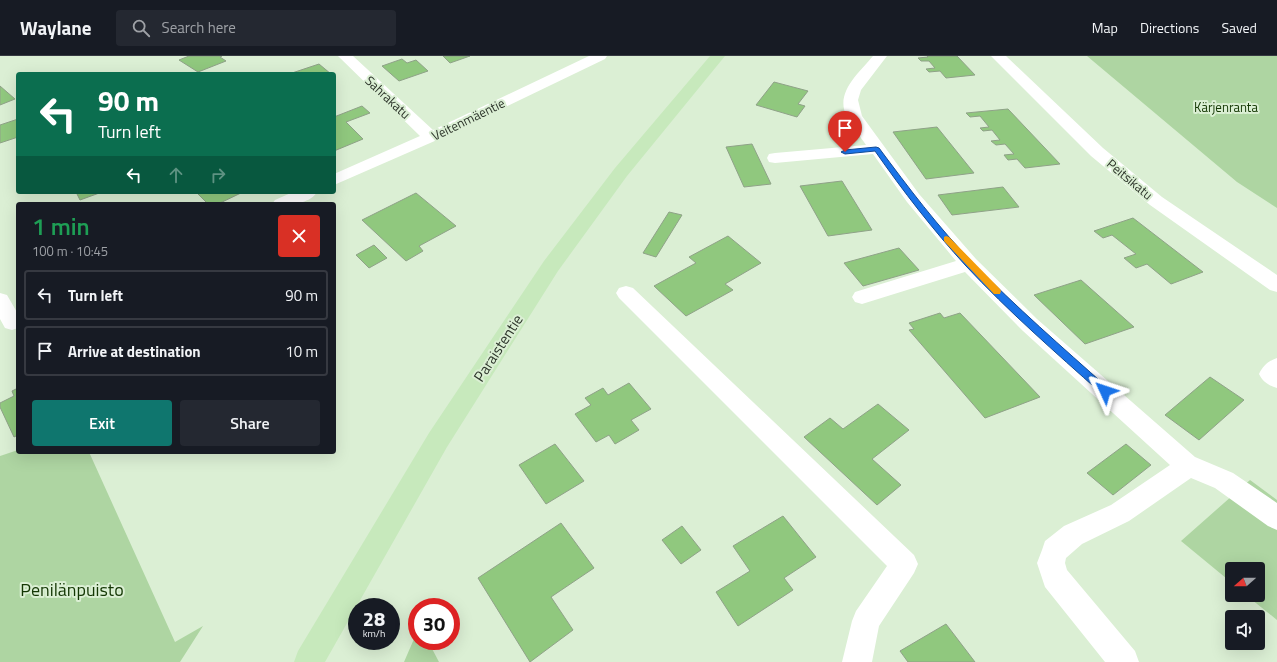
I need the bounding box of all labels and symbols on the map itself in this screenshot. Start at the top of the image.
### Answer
street label: Sahrakatu [361,71,415,123]
street label: Veitenmäentie [428,93,508,145]
park label: Kärjenranta [1194,97,1258,117]
pin [828,111,862,152]
street label: Peitsikatu [1103,154,1157,204]
street label: Paraistentie [468,310,528,386]
position arrow [1084,370,1126,412]
north arrow [1225,562,1265,602]
park label: Penilänpuisto [20,576,124,603]
speed limit sign: 30 [408,598,460,650]

